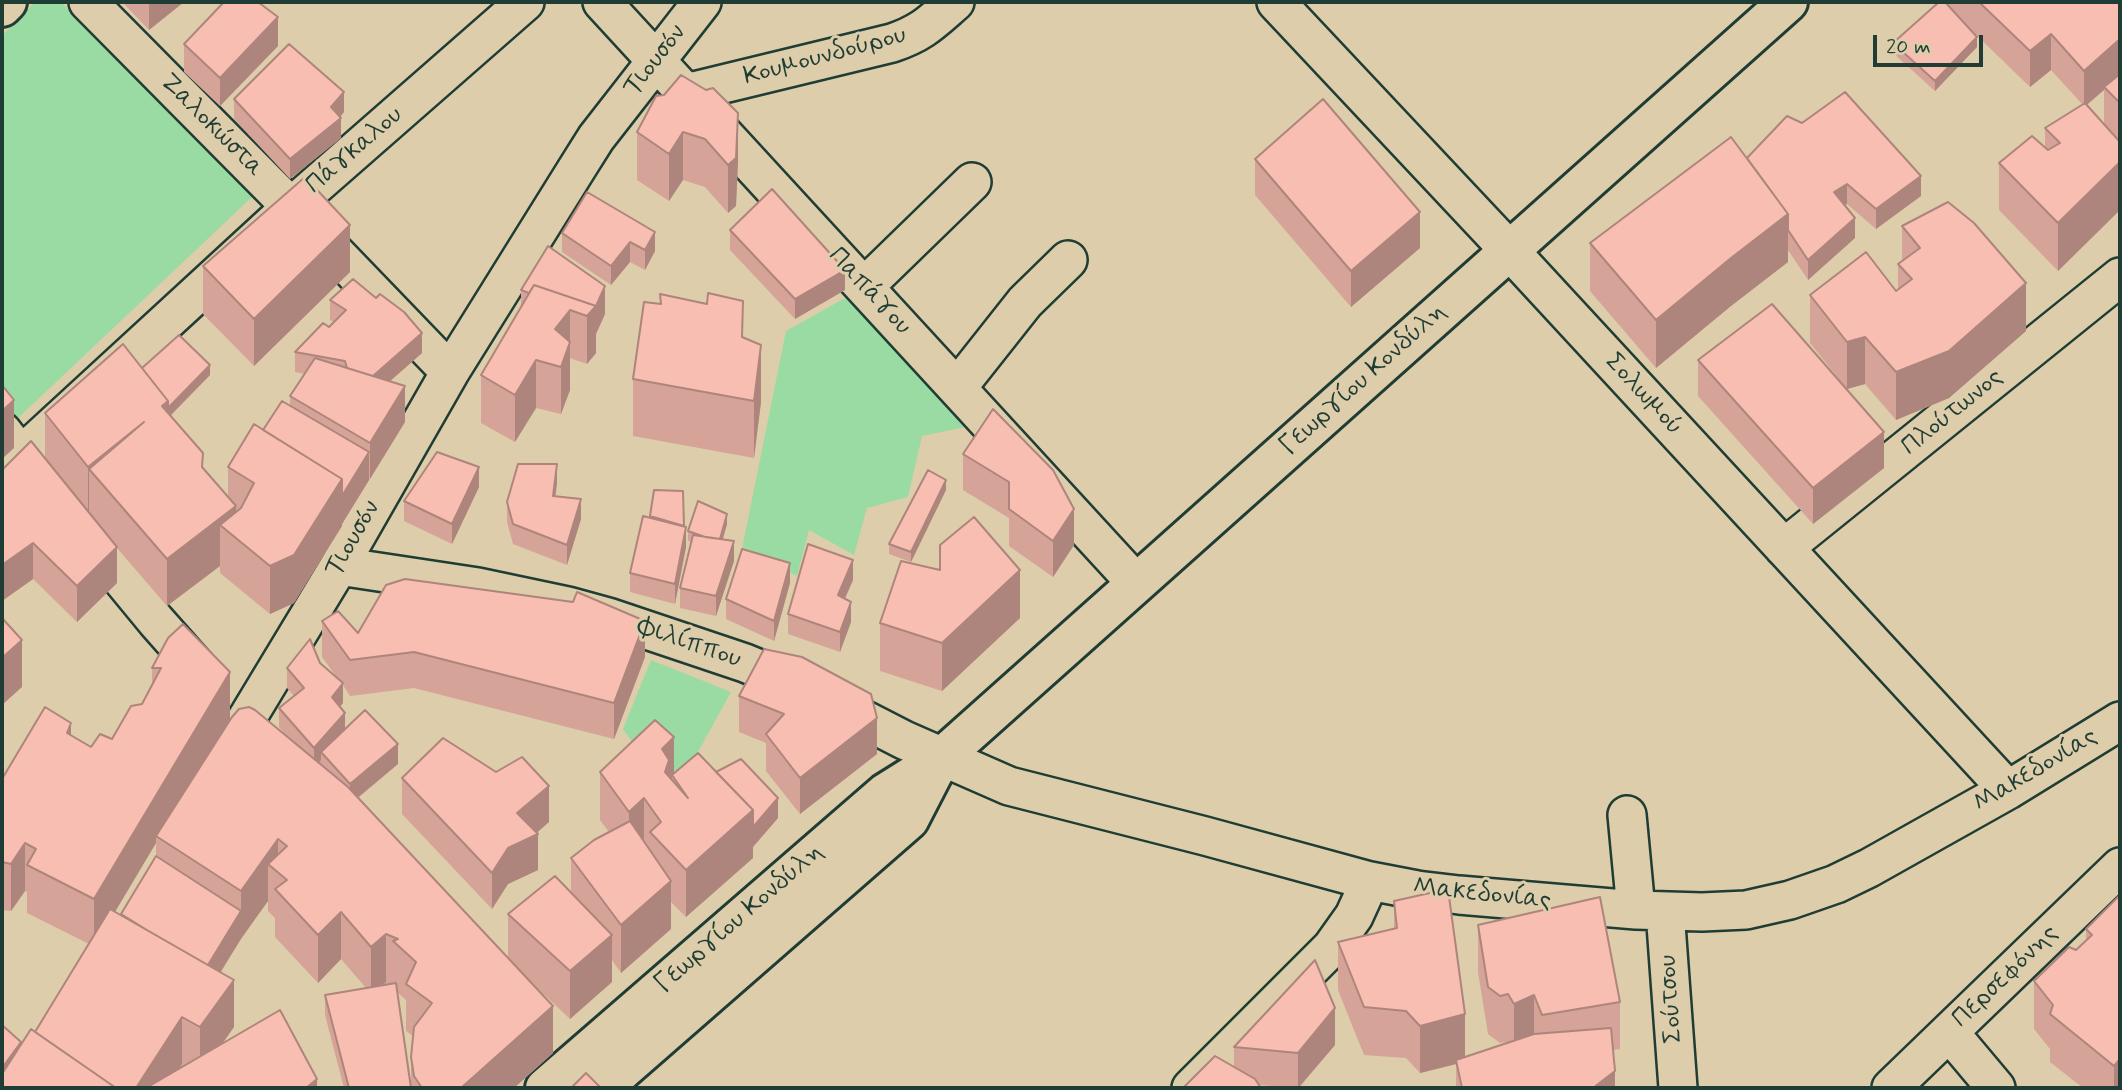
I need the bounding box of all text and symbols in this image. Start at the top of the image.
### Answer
street label: Τιουσόν [618,19,694,103]
street label: Κουμουνδούρου [740,20,910,94]
scale bar [1877,21,1987,65]
text: 20 m [1886,33,1931,61]
street label: Ζαλοκώστα [153,68,269,184]
street label: Πάγκαλου [300,100,410,202]
street label: Παπάγου [821,242,917,342]
street label: Γεωργίου Κονδύλη [1274,297,1454,463]
street label: Σολωμού [1597,347,1689,443]
street label: Πλούτωνος [1896,363,2010,463]
street label: Τιουσόν [320,495,388,583]
street label: Φιλίππου [633,612,745,676]
street label: Μακεδονίας [1969,722,2103,820]
street label: Γεωργίου Κονδύλη [649,837,831,1001]
street label: Μακεδονίας [1411,872,1553,918]
street label: Περσεφόνης [1946,919,2066,1035]
street label: Σούτσου [1653,954,1691,1044]

